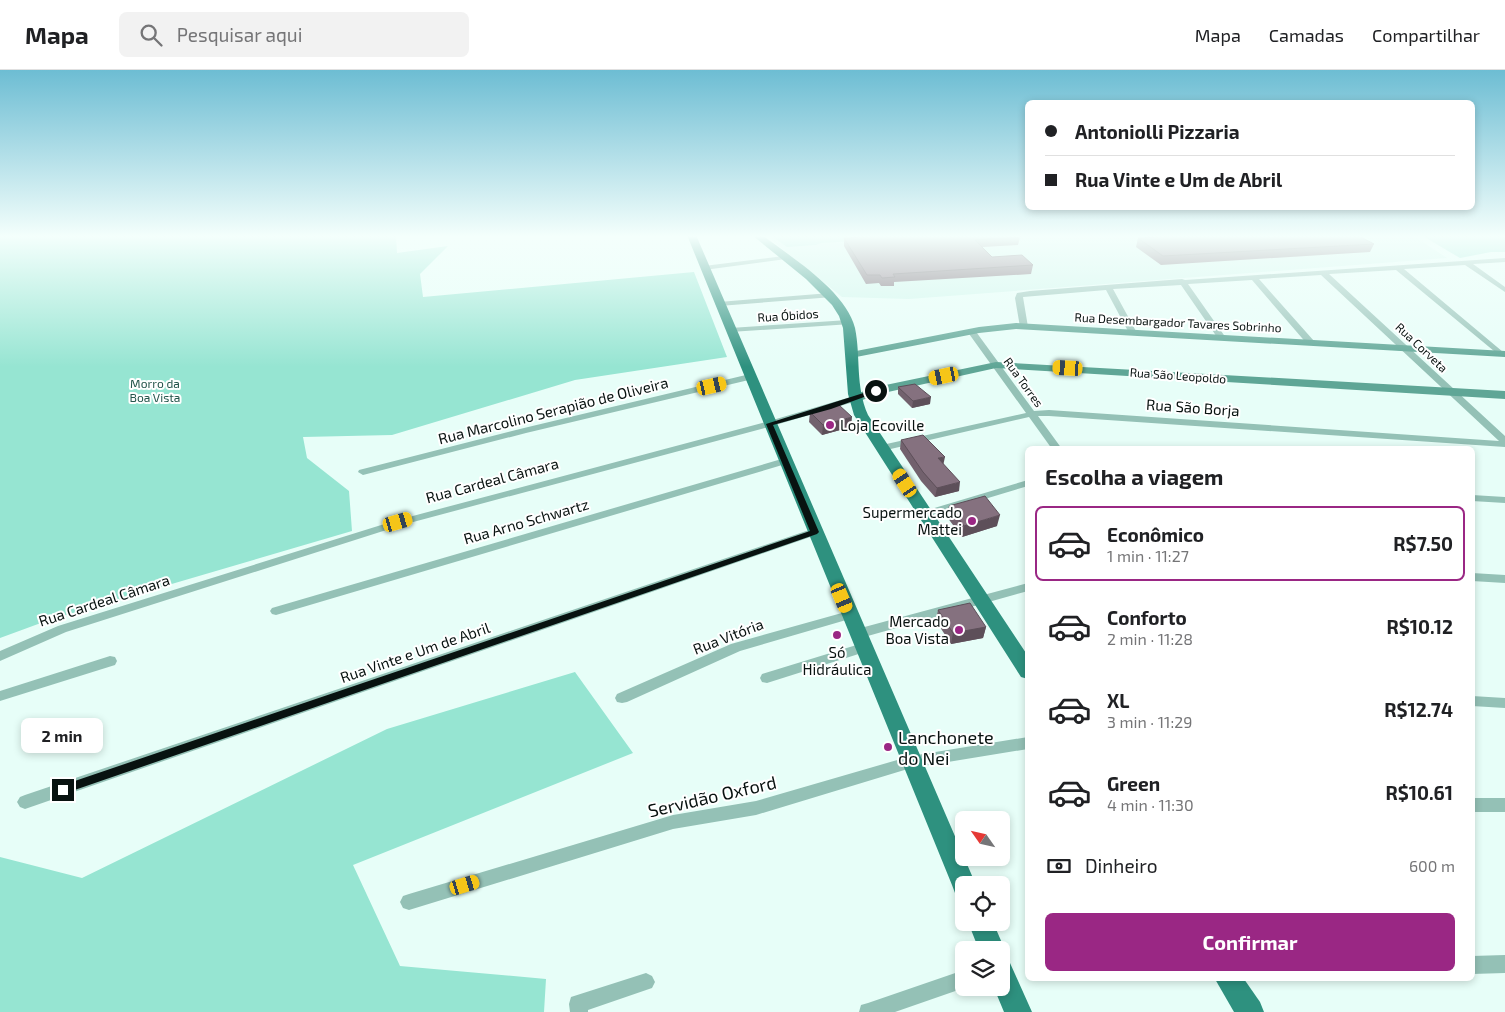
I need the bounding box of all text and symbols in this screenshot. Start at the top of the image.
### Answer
search box [119,12,469,57]
text: Mapa [25,20,89,49]
icon: search [137,21,165,49]
text: Pesquisar aqui [177,23,302,46]
text: Mapa [1195,24,1241,46]
text: Camadas [1269,24,1344,46]
text: Compartilhar [1372,24,1480,46]
text: Antoniolli Pizzaria [1075,120,1240,143]
text: Rua Vinte e Um de Abril [1075,168,1282,191]
street label: Rua Óbidos [757,306,819,324]
street label: Rua Desembargador Tavares Sobrinho [1074,310,1282,334]
street label: Rua Corveta [1393,319,1451,375]
street label: Rua Torres [1001,355,1047,409]
car [1052,360,1083,376]
street label: Rua São Leopoldo [1129,365,1227,385]
car [927,366,960,386]
street label: Rua Marcolino Serapião de Oliveira [436,373,670,447]
car [695,375,728,397]
park label: Morro da Boa Vista [130,376,180,404]
route start [865,380,887,402]
street label: Rua São Borja [1146,395,1240,420]
place label: Loja Ecoville [840,416,924,435]
marker: Loja Ecoville [824,419,836,431]
street label: Rua Cardeal Câmara [424,454,560,506]
text: Escolha a viagem [1045,463,1223,489]
car [890,466,919,500]
street label: Rua Arno Schwartz [461,495,591,547]
place label: Supermercado Mattei [863,503,962,538]
car [381,511,414,533]
marker: Supermercado Mattei [966,515,978,527]
icon: car [1047,521,1092,566]
text: Econômico [1107,523,1204,546]
text: R$7.50 [1393,532,1453,555]
text: 1 min · 11:27 [1107,546,1189,565]
street label: Rua Cardeal Câmara [36,570,172,630]
car [829,581,854,615]
icon: car [1047,604,1092,649]
text: Conforto [1107,606,1187,629]
place label: Mercado Boa Vista [886,612,949,647]
street label: Rua Vitória [690,614,766,658]
text: R$10.12 [1386,615,1453,638]
street label: Rua Vinte e Um de Abril [338,618,493,686]
marker: Mercado Boa Vista [953,624,965,636]
marker: Só Hidráulica [831,629,843,641]
text: 2 min · 11:28 [1107,629,1193,648]
place label: Só Hidráulica [803,643,871,678]
icon: car [1047,687,1092,732]
text: XL [1107,689,1129,712]
text: R$12.74 [1384,698,1453,721]
text: 3 min · 11:29 [1107,712,1192,731]
callout: 2 min [22,718,104,752]
text: 2 min [42,726,82,745]
place label: Lanchonete do Nei [898,726,994,769]
marker: Lanchonete do Nei [882,741,894,753]
icon: car [1047,770,1092,815]
street label: Servidão Oxford [646,771,778,821]
text: Green [1107,772,1160,795]
route end [52,779,74,801]
text: R$10.61 [1385,781,1453,804]
text: 4 min · 11:30 [1107,795,1194,814]
north arrow [955,811,1010,866]
map controls [955,811,1010,996]
icon: cash [1045,852,1073,880]
text: Dinheiro [1085,854,1158,877]
text: 600 m [1409,856,1455,875]
car [448,873,481,897]
button: locate [955,876,1010,931]
button: Confirmar [1045,913,1455,971]
button: layers [955,941,1010,996]

